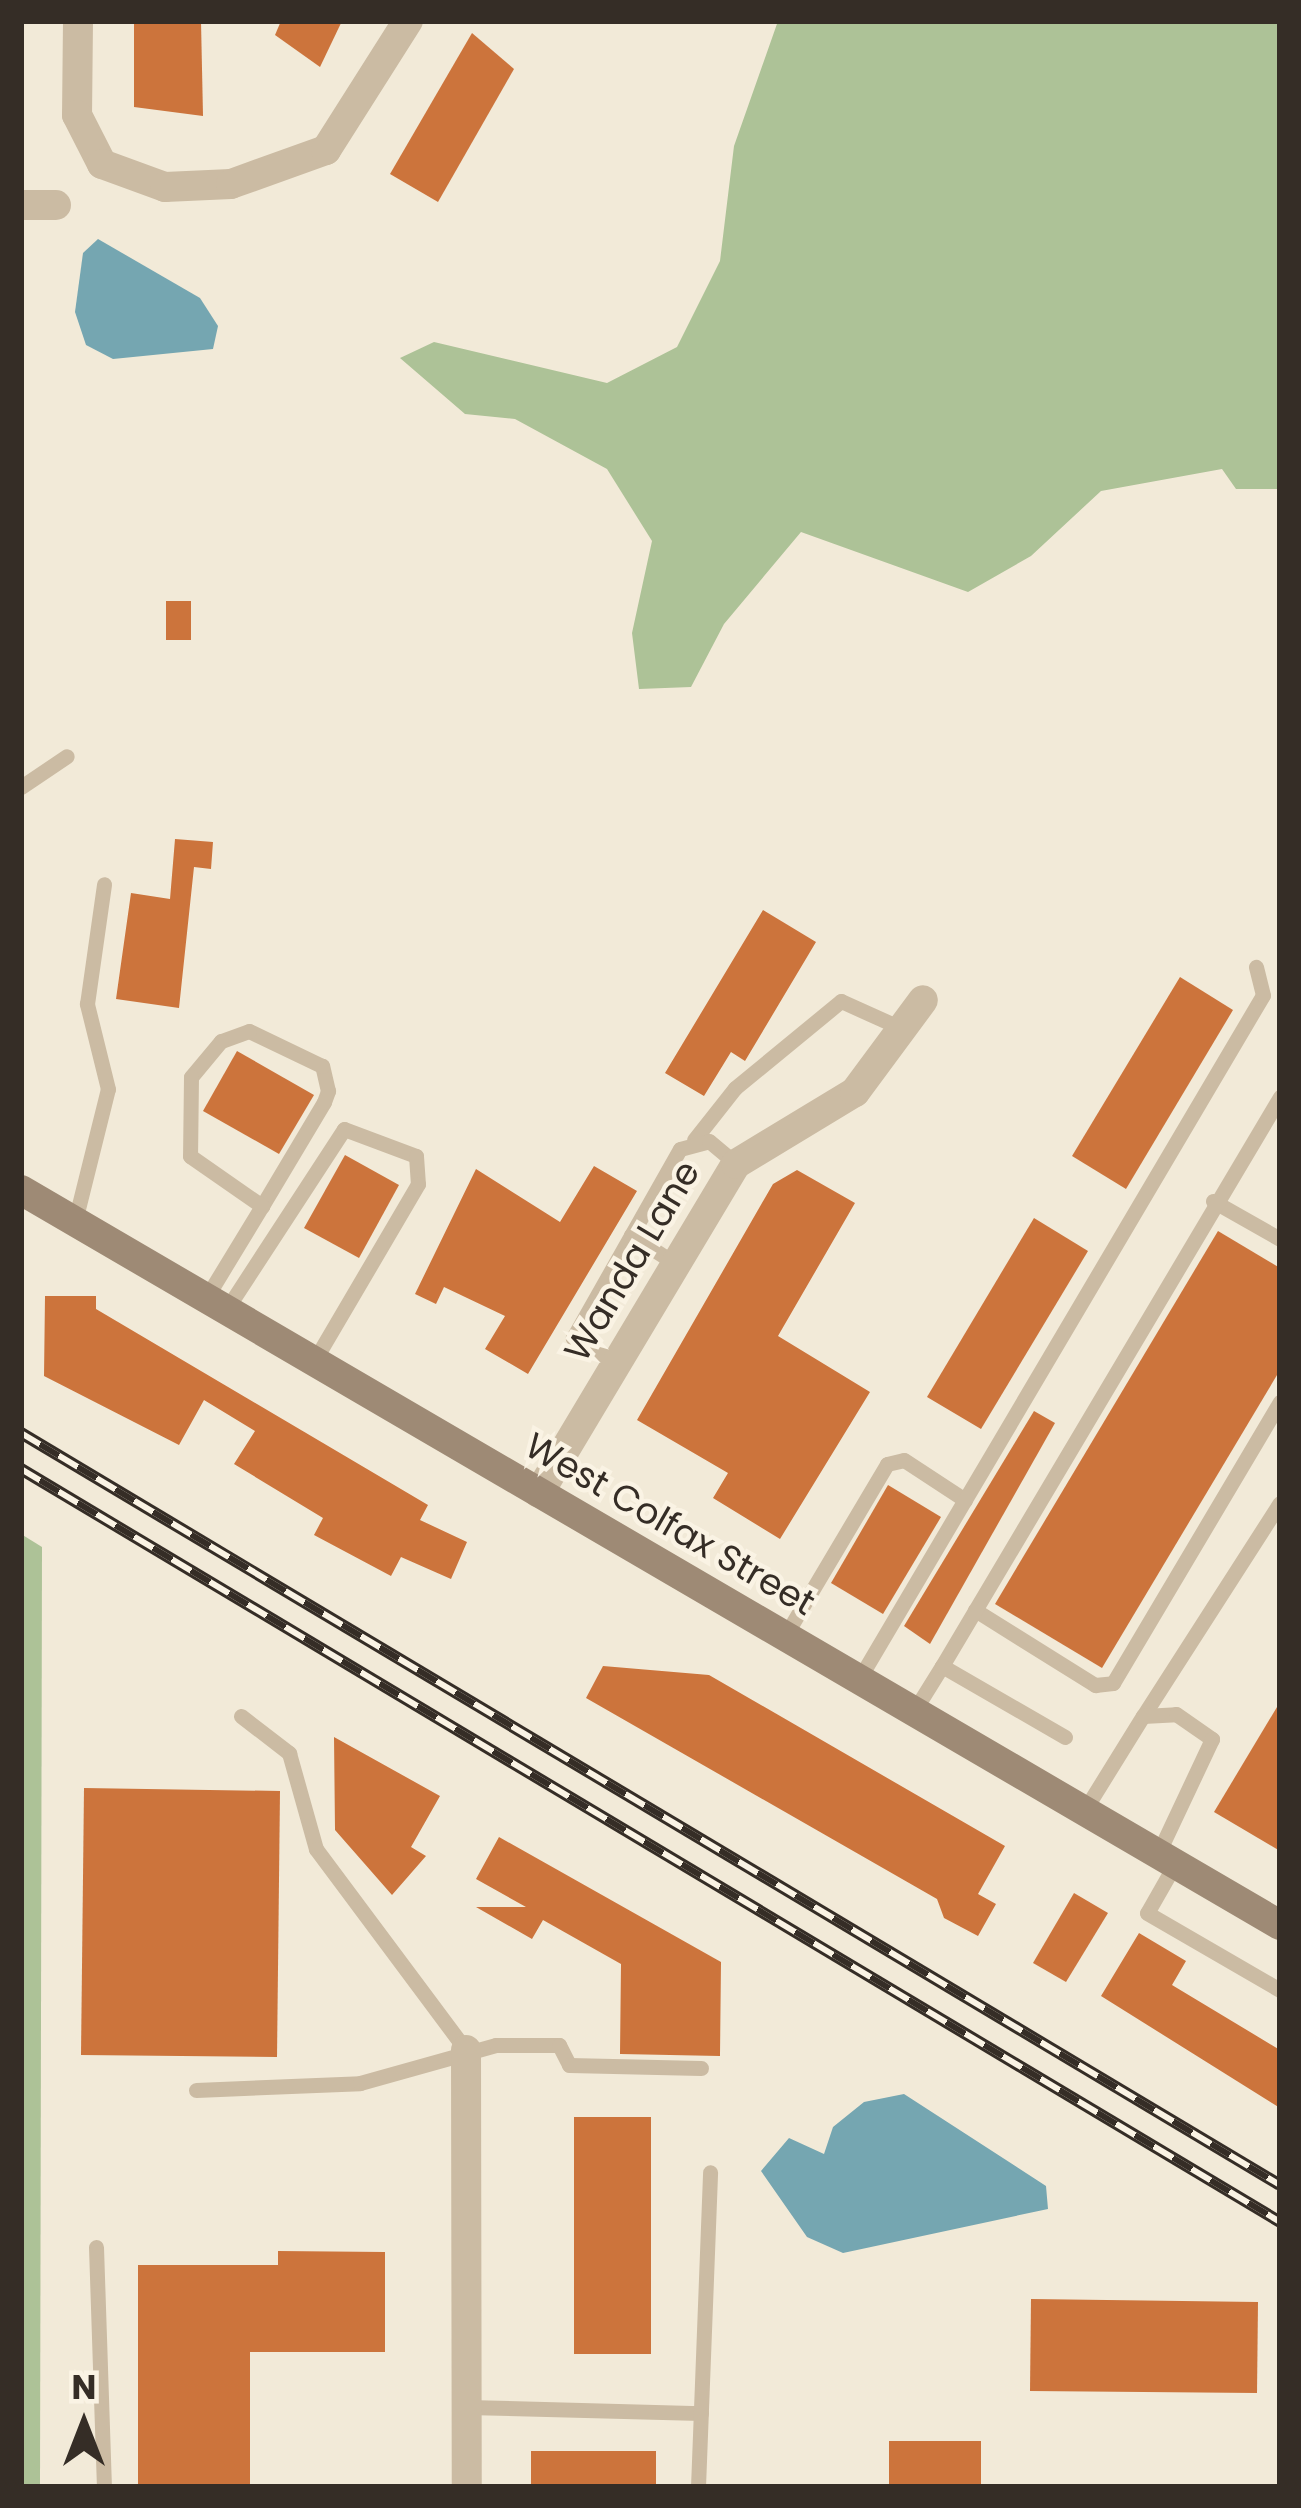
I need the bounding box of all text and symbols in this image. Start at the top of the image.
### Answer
street label: Wanda Lane [555,1153,709,1369]
street label: West Colfax Street [518,1424,822,1624]
north arrow [24,2364,144,2484]
text: N [72,2364,96,2411]

